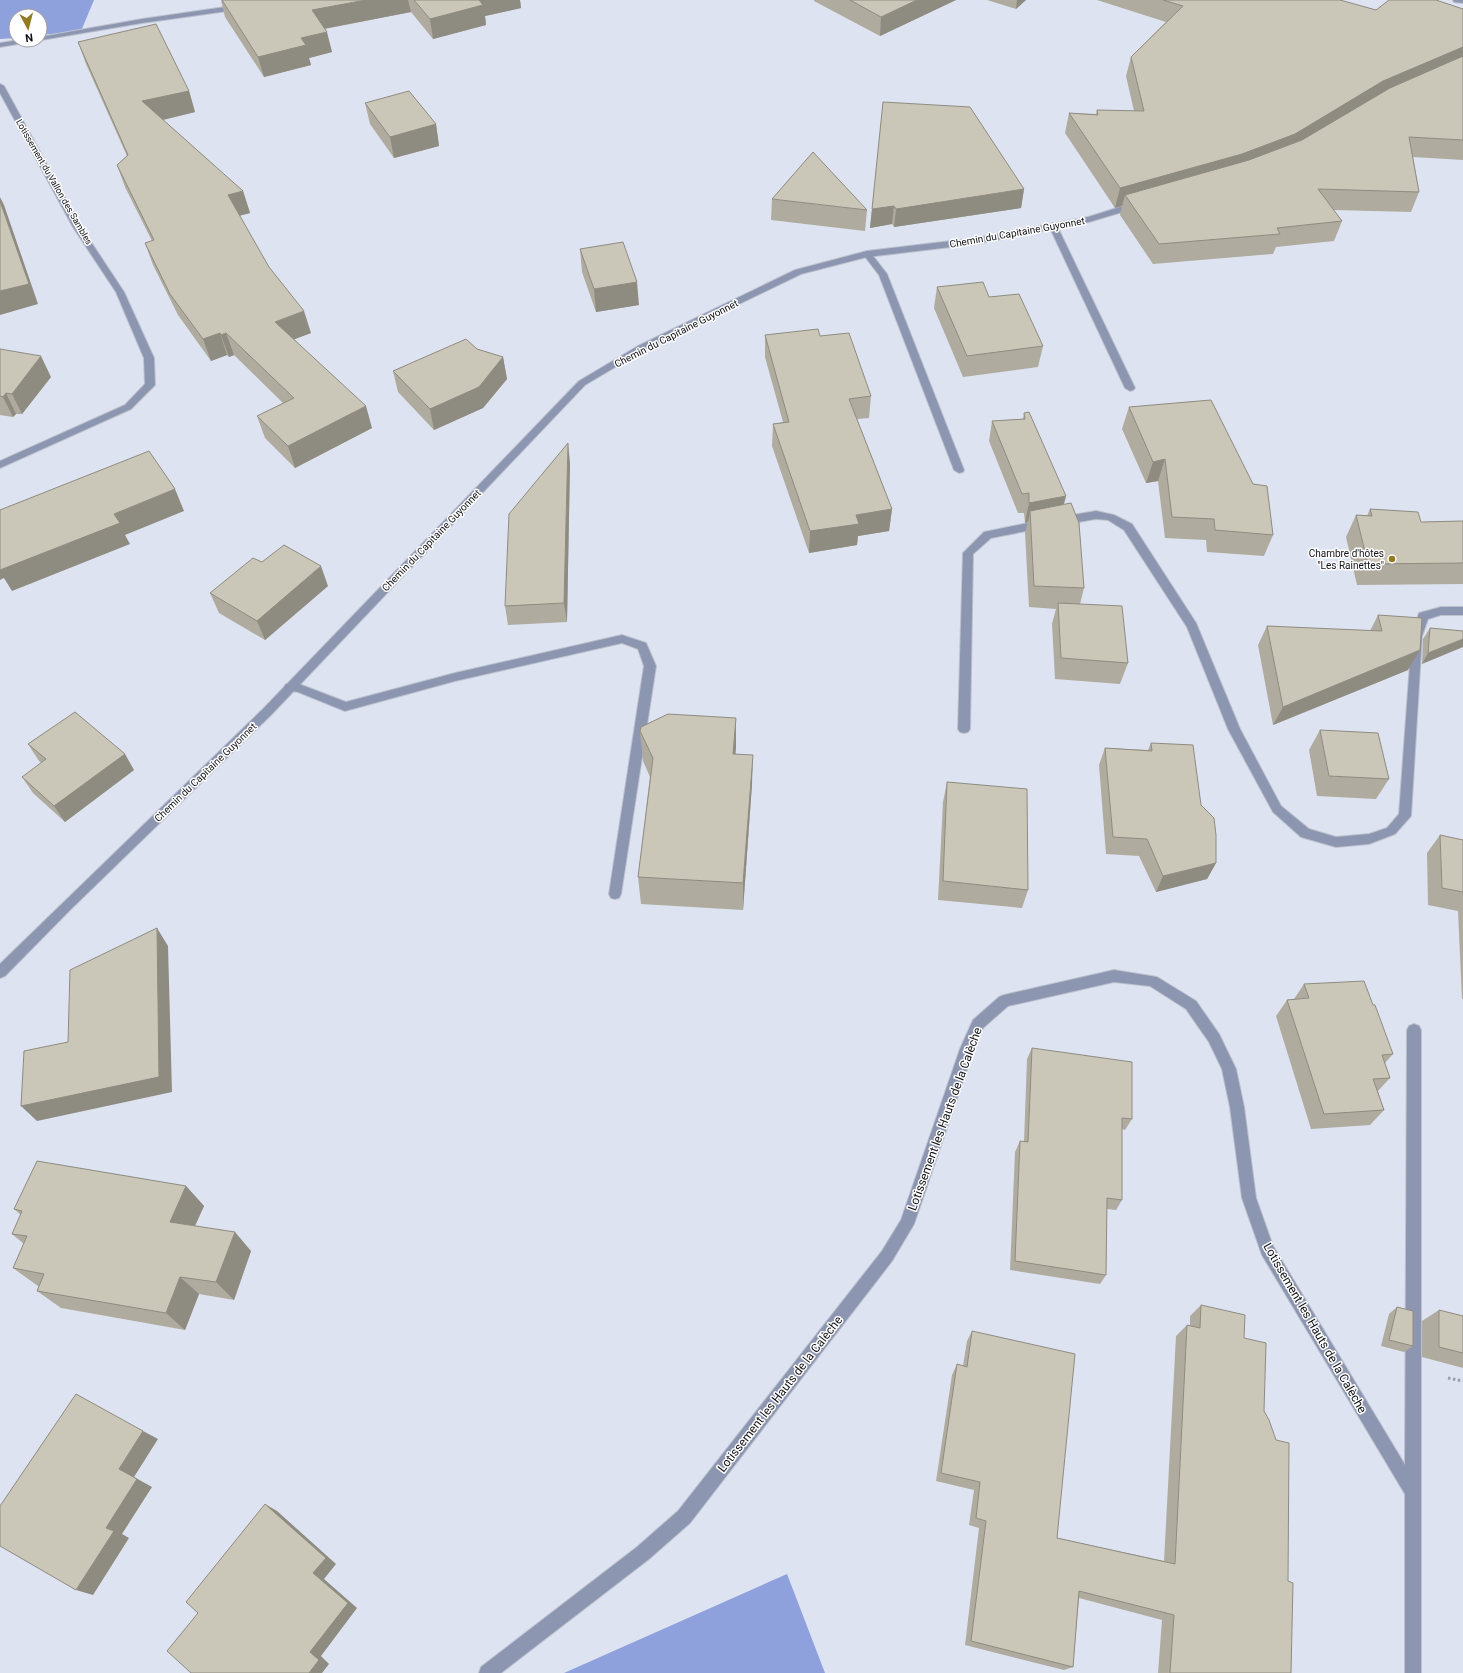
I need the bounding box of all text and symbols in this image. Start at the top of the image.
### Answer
north arrow [8,8,48,48]
text: N [24,31,34,44]
street label: Lotissement du Vallon des Sambles [14,118,94,247]
street label: Chemin du Capitaine Guyonnet [949,215,1085,250]
street label: Chemin du Capitaine Guyonnet [613,297,740,369]
street label: Chemin du Capitaine Guyonnet [380,487,483,593]
place label: Chambre d'hôtes "Les Rainettes" [1309,548,1384,571]
marker: Chambre d'hôtes "Les Rainettes" [1387,554,1397,564]
street label: Chemin du Capitaine Guyonnet [152,721,258,824]
street label: Lotissement les Hauts de la Calèche [905,1025,985,1213]
street label: Lotissement les Hauts de la Calèche [1260,1241,1370,1415]
street label: Lotissement les Hauts de la Calèche [715,1313,845,1475]

